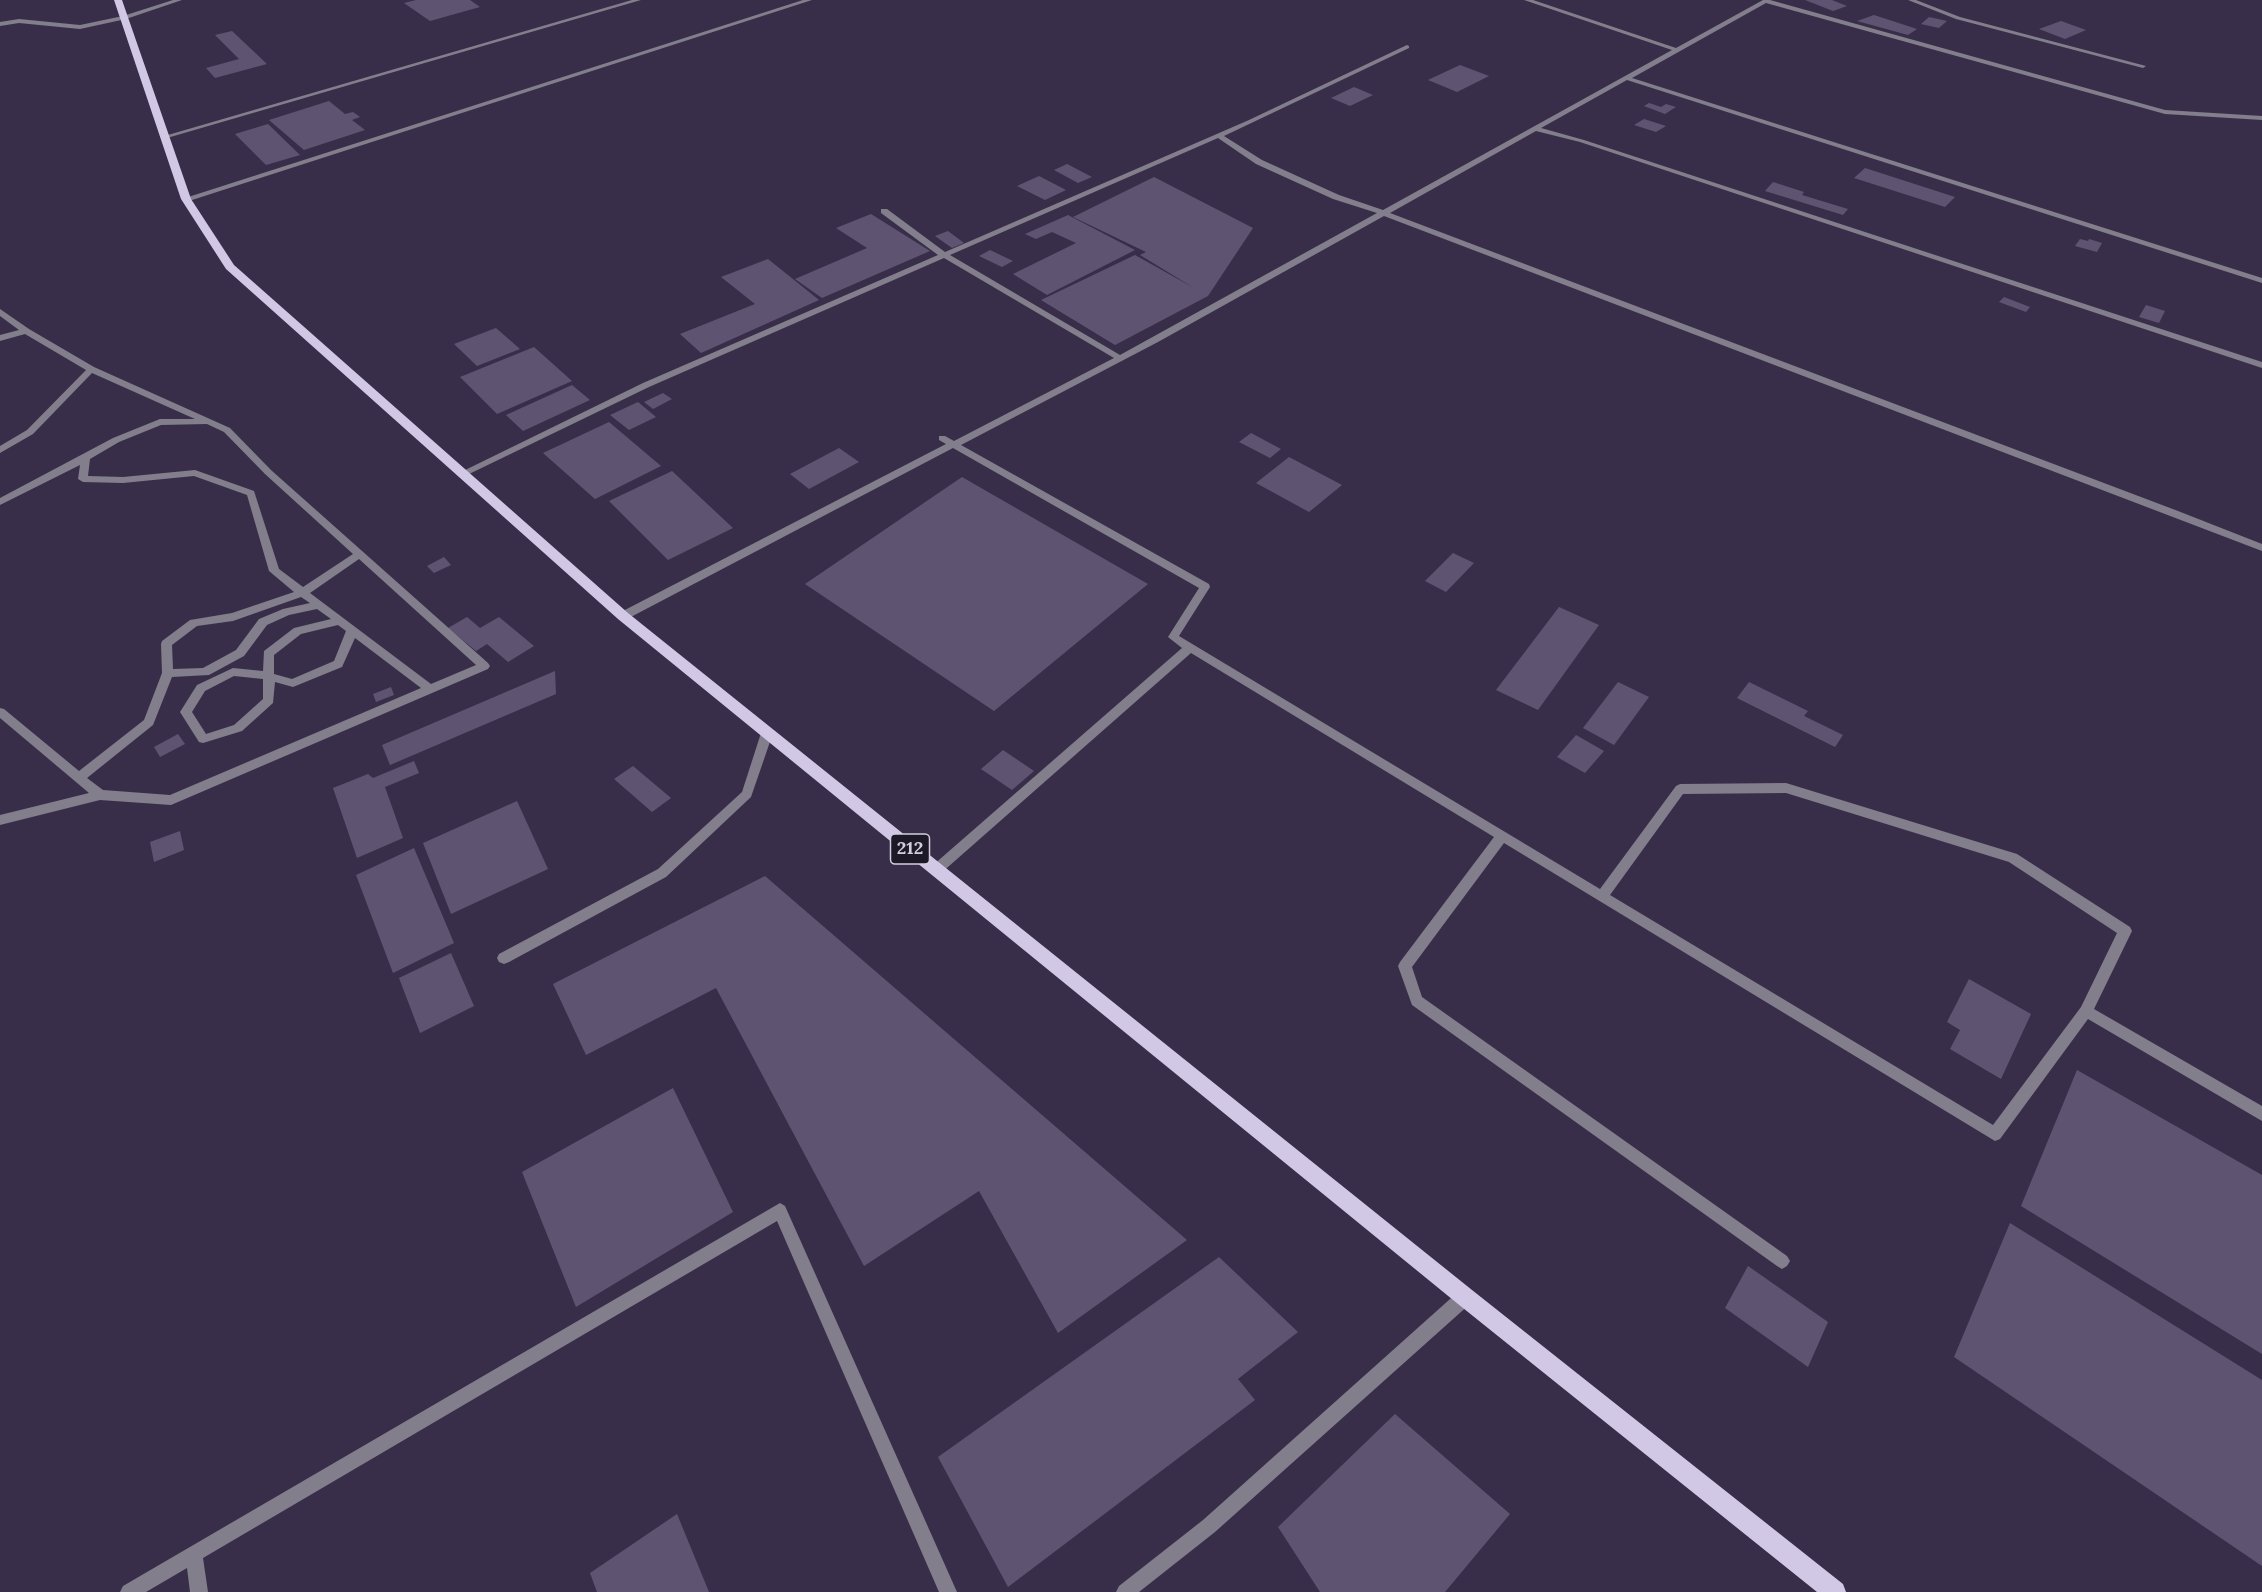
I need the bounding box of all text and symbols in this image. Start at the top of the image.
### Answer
road number: 212 [890,834,930,864]

